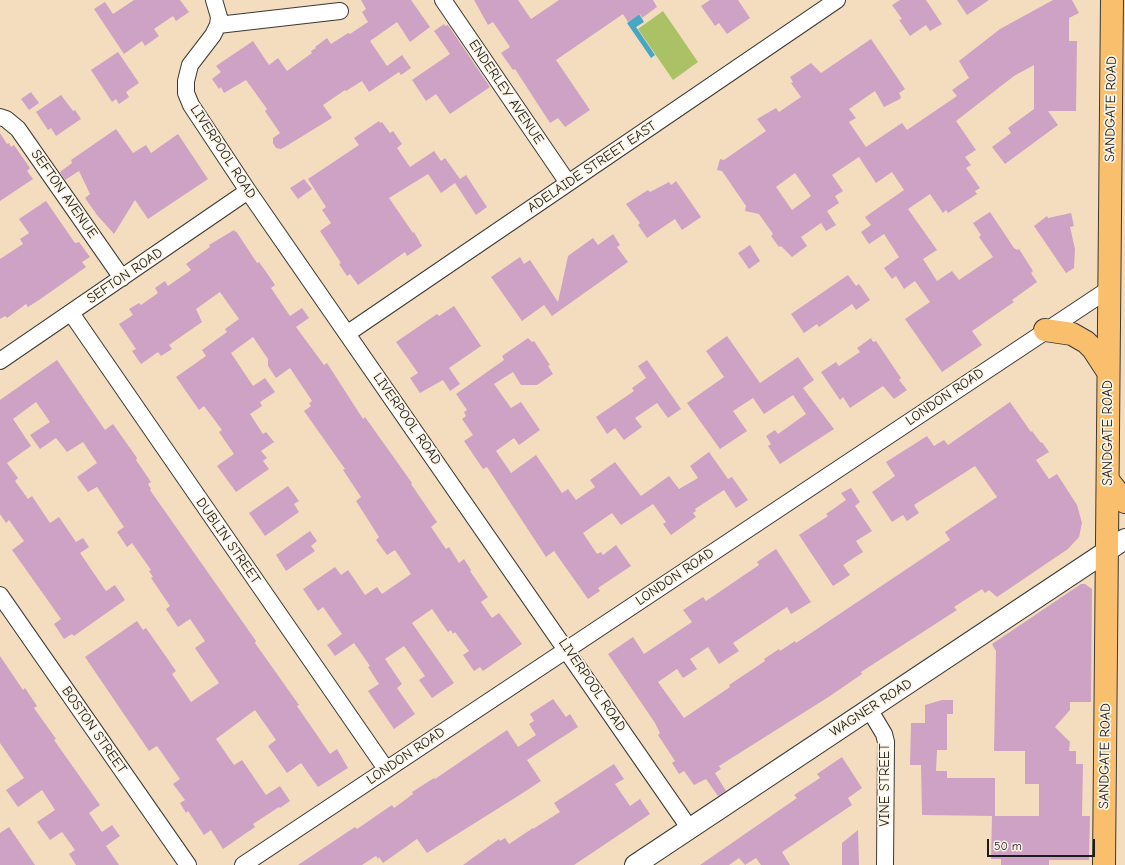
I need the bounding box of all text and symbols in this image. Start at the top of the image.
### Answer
street label: ENDERLEY AVENUE [465,37,547,147]
street label: SANDGATE ROAD [1102,56,1120,162]
street label: LIVERPOOL ROAD [186,102,260,202]
street label: ADELAIDE STREET EAST [524,118,660,216]
street label: SEFTON AVENUE [27,146,101,242]
street label: SEFTON ROAD [84,244,166,308]
street label: LONDON ROAD [903,365,987,429]
street label: LIVERPOOL ROAD [369,370,445,468]
street label: SANDGATE ROAD [1100,380,1116,486]
street label: DUBLIN STREET [192,495,264,587]
street label: LONDON ROAD [633,545,717,609]
street label: LIVERPOOL ROAD [555,635,629,735]
street label: WAGNER ROAD [827,675,915,741]
street label: BOSTON STREET [58,683,130,777]
street label: SANDGATE ROAD [1096,703,1114,809]
street label: LONDON ROAD [364,724,448,788]
street label: VINE STREET [877,744,893,826]
scale bar [989,831,1097,857]
text: 50 m [994,839,1022,853]

